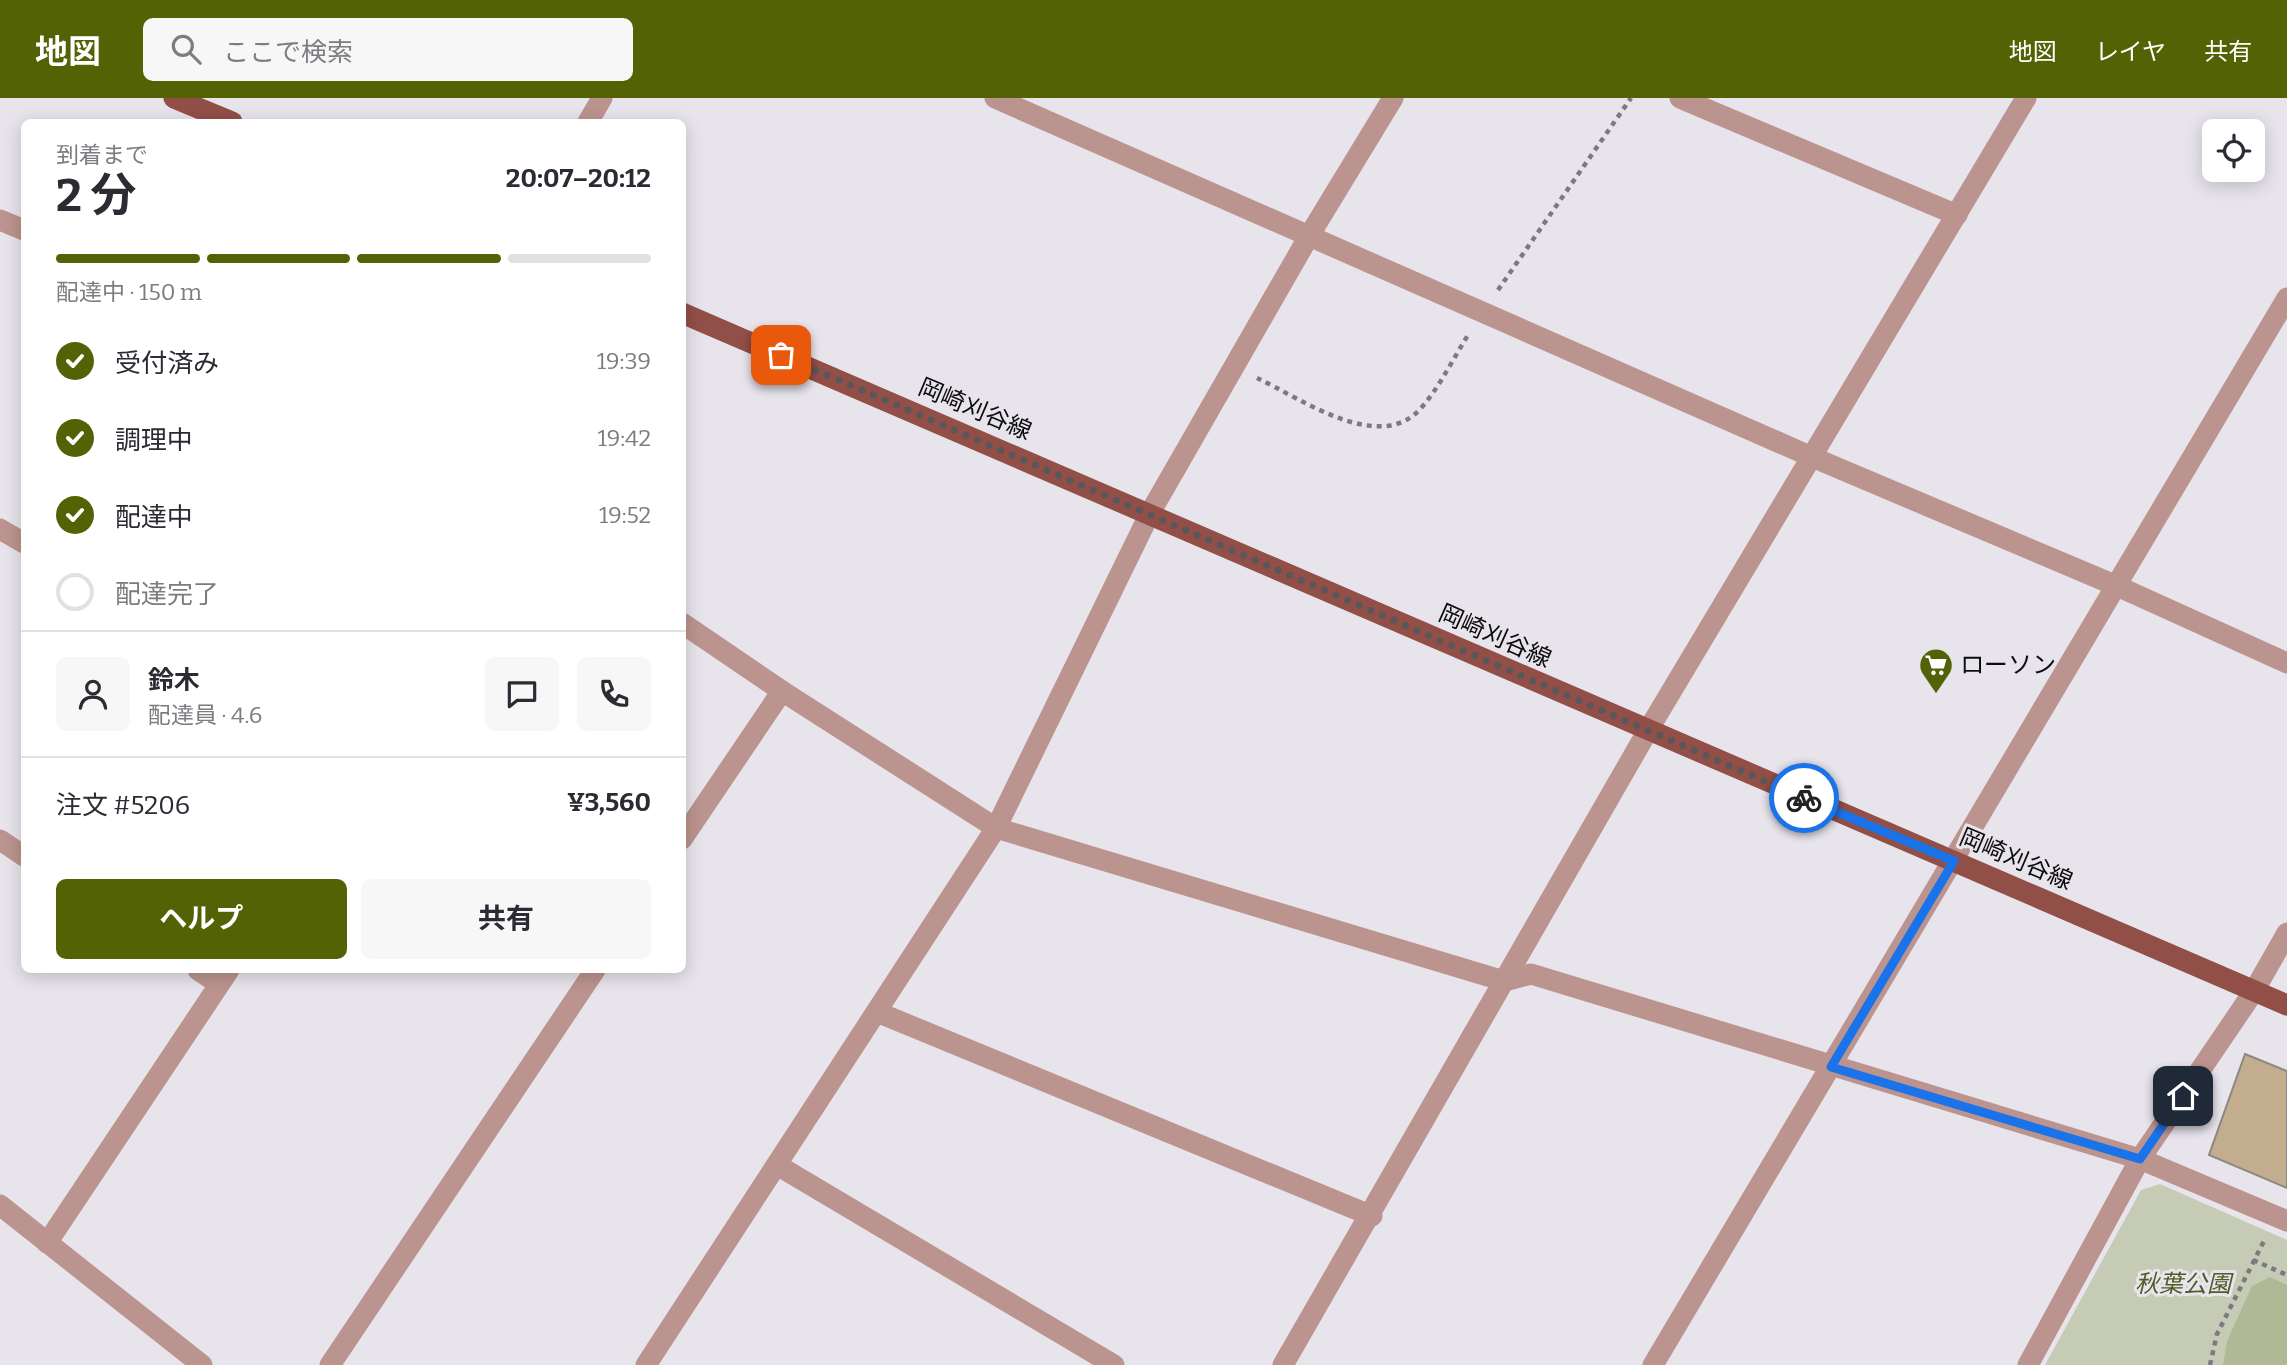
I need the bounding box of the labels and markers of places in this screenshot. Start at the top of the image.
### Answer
pin [751,325,811,385]
supermarket icon: ローソン [1917,646,1955,695]
place label: ローソン [1960,651,2056,679]
pin [2153,1066,2213,1126]

